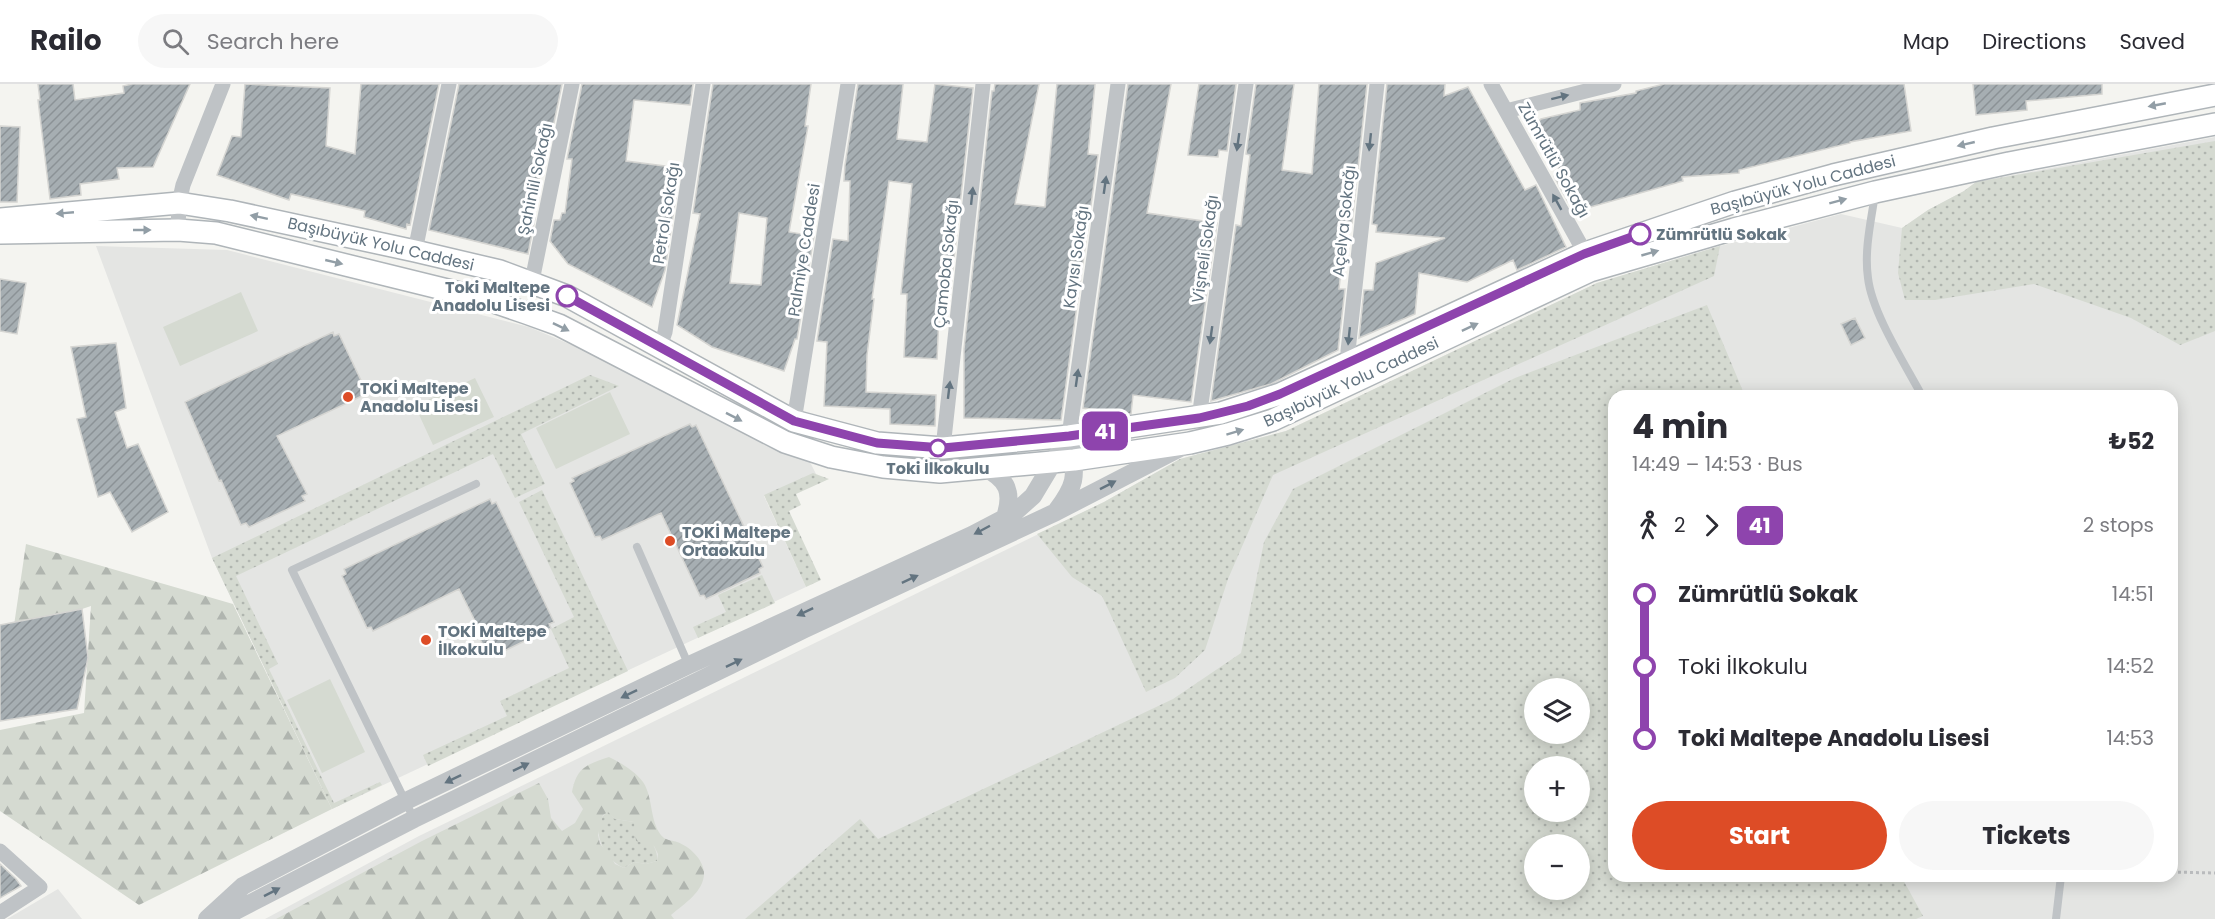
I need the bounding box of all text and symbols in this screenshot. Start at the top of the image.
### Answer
search box [138,14,558,68]
text: Railo [30,21,102,60]
icon: search [159,25,192,58]
text: Search here [207,26,339,57]
text: Map [1903,27,1949,56]
text: Directions [1982,27,2086,56]
text: Saved [2119,27,2185,56]
one-way arrow [1551,92,1569,102]
street label: Zümrütlü Sokağı [1513,98,1595,222]
one-way arrow [2148,101,2167,110]
street label: Şahinlil Sokağı [512,121,558,237]
one-way arrow [1234,133,1243,152]
one-way arrow [1366,133,1375,152]
one-way arrow [1957,140,1976,149]
street label: Başıbüyük Yolu Caddesi [1708,149,1898,221]
street label: Petrol Sokağı [647,160,685,266]
street label: Açelya Sokağı [1327,164,1361,278]
one-way arrow [1100,175,1109,194]
street label: Palmiye Caddesi [782,182,826,318]
one-way arrow [967,187,976,206]
street label: Vişneli Sokağı [1186,193,1224,305]
one-way arrow [1552,193,1562,210]
one-way arrow [1829,196,1847,206]
street label: Çamoba Sokağı [928,199,964,329]
street label: Kayısı Sokağı [1057,204,1095,310]
one-way arrow [56,208,75,218]
one-way arrow [249,211,268,221]
street label: Başıbüyük Yolu Caddesi [285,211,477,277]
marker: Zümrütlü Sokak [1629,223,1651,245]
place label: Zümrütlü Sokak [1656,223,1787,246]
one-way arrow [133,225,152,235]
one-way arrow [1641,248,1659,257]
one-way arrow [325,257,343,267]
place label: Toki Maltepe Anadolu Lisesi [432,276,550,317]
marker: Toki Maltepe Anadolu Lisesi [556,285,578,307]
one-way arrow [553,323,570,332]
one-way arrow [1462,323,1479,332]
one-way arrow [1206,326,1216,345]
one-way arrow [1345,327,1354,346]
street label: Başıbüyük Yolu Caddesi [1260,331,1442,433]
one-way arrow [1072,368,1081,387]
place label: TOKİ Maltepe Anadolu Lisesi [360,377,478,418]
one-way arrow [944,380,954,399]
marker: TOKİ Maltepe Anadolu Lisesi [341,390,355,404]
text: 4 min [1632,403,1728,450]
one-way arrow [726,412,743,422]
line badge: 41 [1078,412,1132,450]
text: 41 [1094,417,1116,446]
text: ₺52 [2109,426,2154,457]
one-way arrow [1226,427,1244,436]
marker: Toki İlkokulu [929,439,947,457]
text: 14:49 – 14:53 · Bus [1632,450,1803,478]
place label: Toki İlkokulu [886,457,990,480]
one-way arrow [1100,480,1117,490]
icon: walk [1632,509,1665,542]
icon: forward [1695,509,1728,542]
text: 2 [1674,511,1686,539]
text: 41 [1749,511,1771,540]
text: 2 stops [2083,511,2154,539]
place label: TOKİ Maltepe Ortaokulu [682,521,791,562]
one-way arrow [973,525,990,535]
marker: TOKİ Maltepe Ortaokulu [663,534,677,548]
one-way arrow [902,575,919,584]
text: Zümrütlü Sokak [1678,579,1858,610]
text: 14:51 [2112,580,2154,608]
one-way arrow [797,607,814,616]
place label: TOKİ Maltepe İlkokulu [438,620,547,661]
marker: TOKİ Maltepe İlkokulu [419,633,433,647]
text: Toki İlkokulu [1678,651,1808,682]
text: 14:52 [2107,652,2154,680]
one-way arrow [726,659,743,668]
map controls [1524,678,1590,900]
button: layers [1524,678,1590,744]
one-way arrow [620,690,637,699]
text: Toki Maltepe Anadolu Lisesi [1678,723,1990,754]
text: 14:53 [2106,724,2154,752]
button: + [1524,756,1590,822]
one-way arrow [513,762,530,772]
one-way arrow [444,774,461,783]
button: Start [1632,801,1887,870]
button: Tickets [1899,801,2154,870]
button: − [1524,834,1590,900]
one-way arrow [264,887,281,897]

